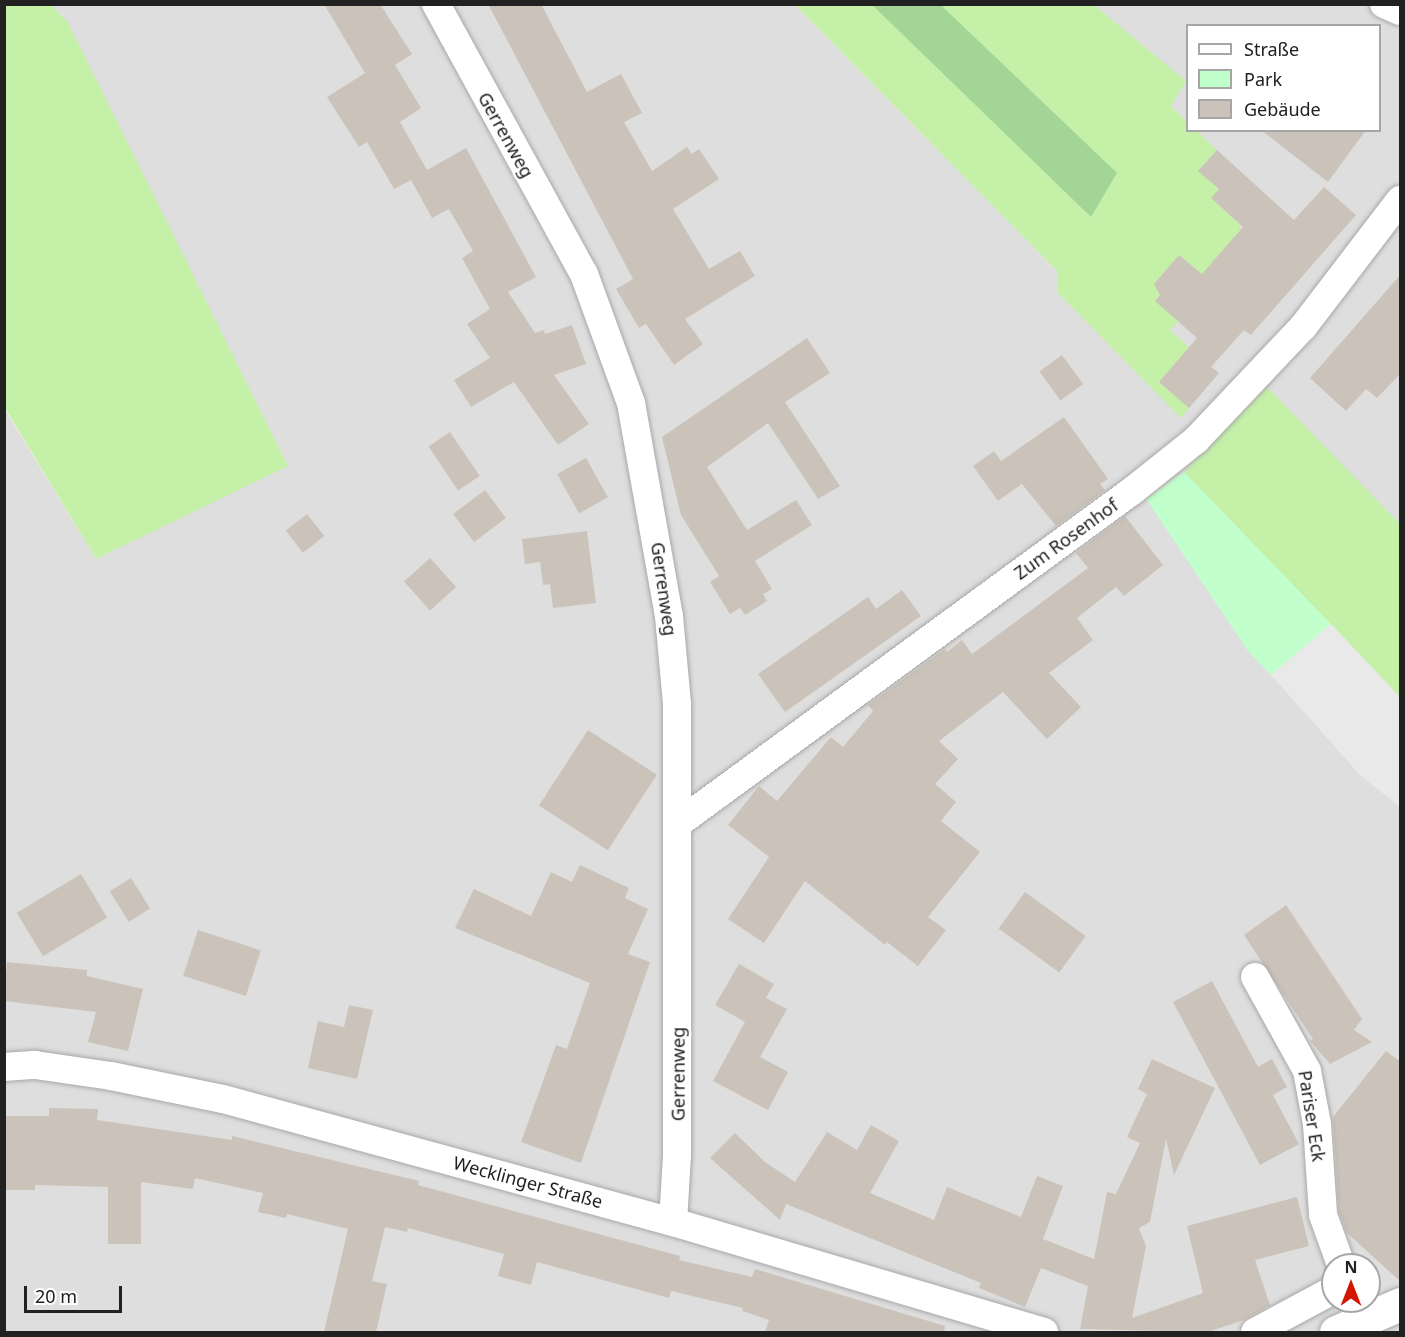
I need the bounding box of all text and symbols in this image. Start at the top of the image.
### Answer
legend [1186,24,1381,132]
text: Straße [1244,37,1299,61]
text: Park [1244,67,1282,91]
street label: Gerrenweg [474,88,538,182]
text: Gebäude [1244,97,1321,121]
street label: Zum Rosenhof [1010,494,1122,584]
street label: Gerrenweg [647,541,681,637]
street label: Gerrenweg [667,1027,689,1121]
street label: Pariser Eck [1294,1069,1330,1163]
street label: Wecklinger Straße [451,1152,605,1212]
north arrow [1321,1253,1381,1313]
text: N [1344,1256,1358,1278]
scale bar [27,1274,124,1312]
text: 20 m [35,1284,77,1308]

